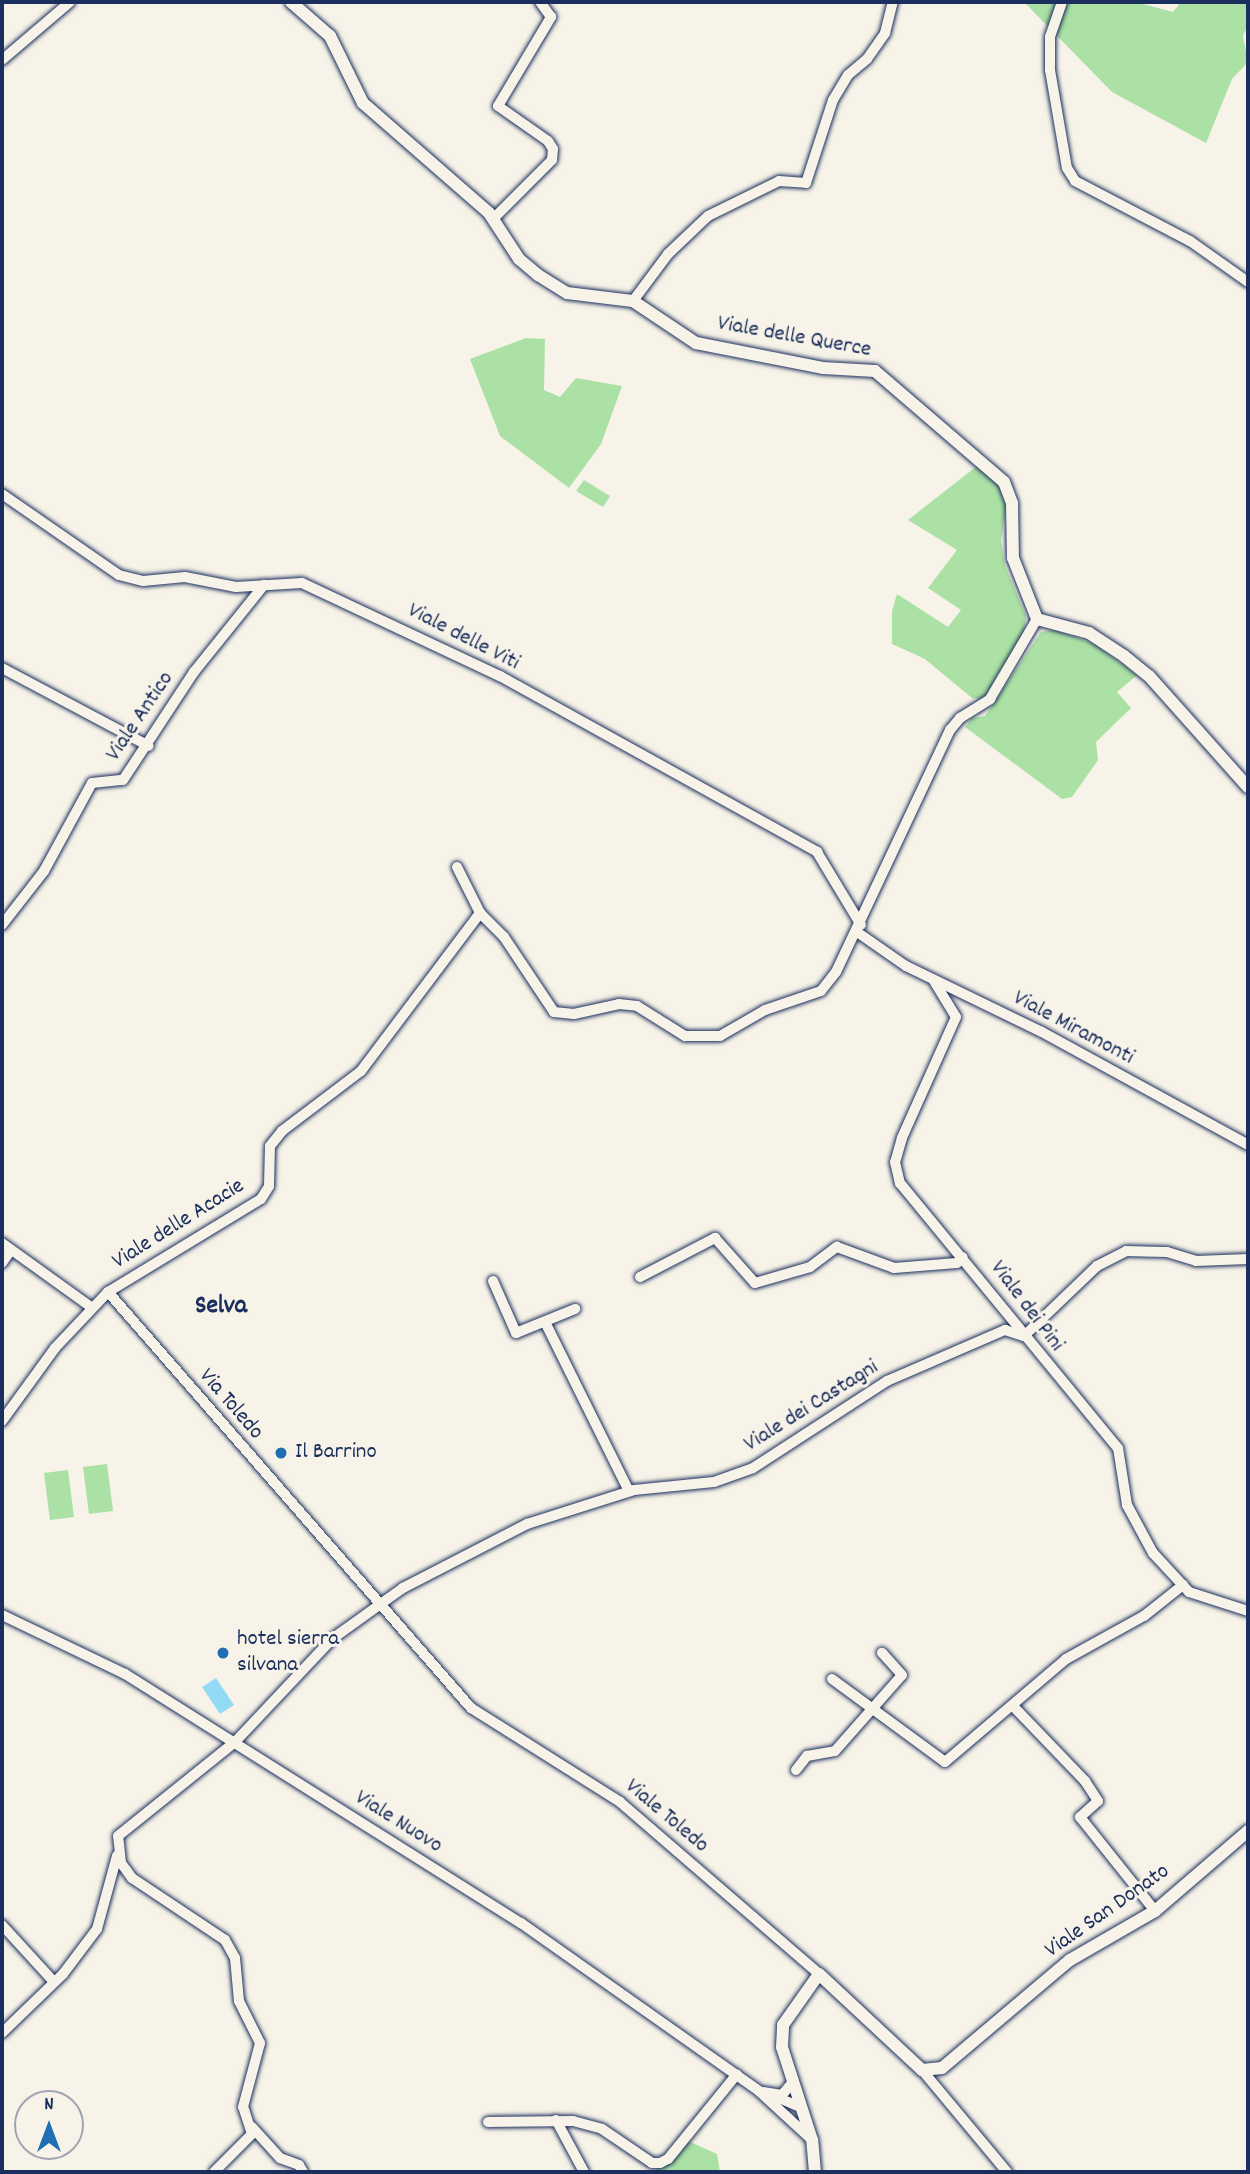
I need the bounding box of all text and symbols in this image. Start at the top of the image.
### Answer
street label: Viale delle Querce [715,311,873,365]
street label: Viale delle Viti [402,598,524,678]
street label: Viale Antico [101,667,181,767]
street label: Viale Miramonti [1008,986,1138,1072]
street label: Viale delle Acacie [108,1173,250,1277]
street label: Viale dei Pini [983,1256,1069,1358]
district label: Selva [195,1291,247,1323]
street label: Viale dei Castagni [740,1355,884,1459]
street label: Via Toledo [192,1364,268,1446]
place label: Il Barrino [295,1439,377,1467]
marker: Il Barrino [273,1445,289,1461]
place label: hotel sierra silvana [237,1626,339,1680]
marker: hotel sierra silvana [215,1645,231,1661]
street label: Viale Toledo [618,1774,714,1860]
street label: Viale Nuovo [349,1785,447,1861]
street label: Viale San Donato [1040,1859,1176,1965]
north arrow [14,2090,84,2160]
text: N [44,2092,54,2119]

